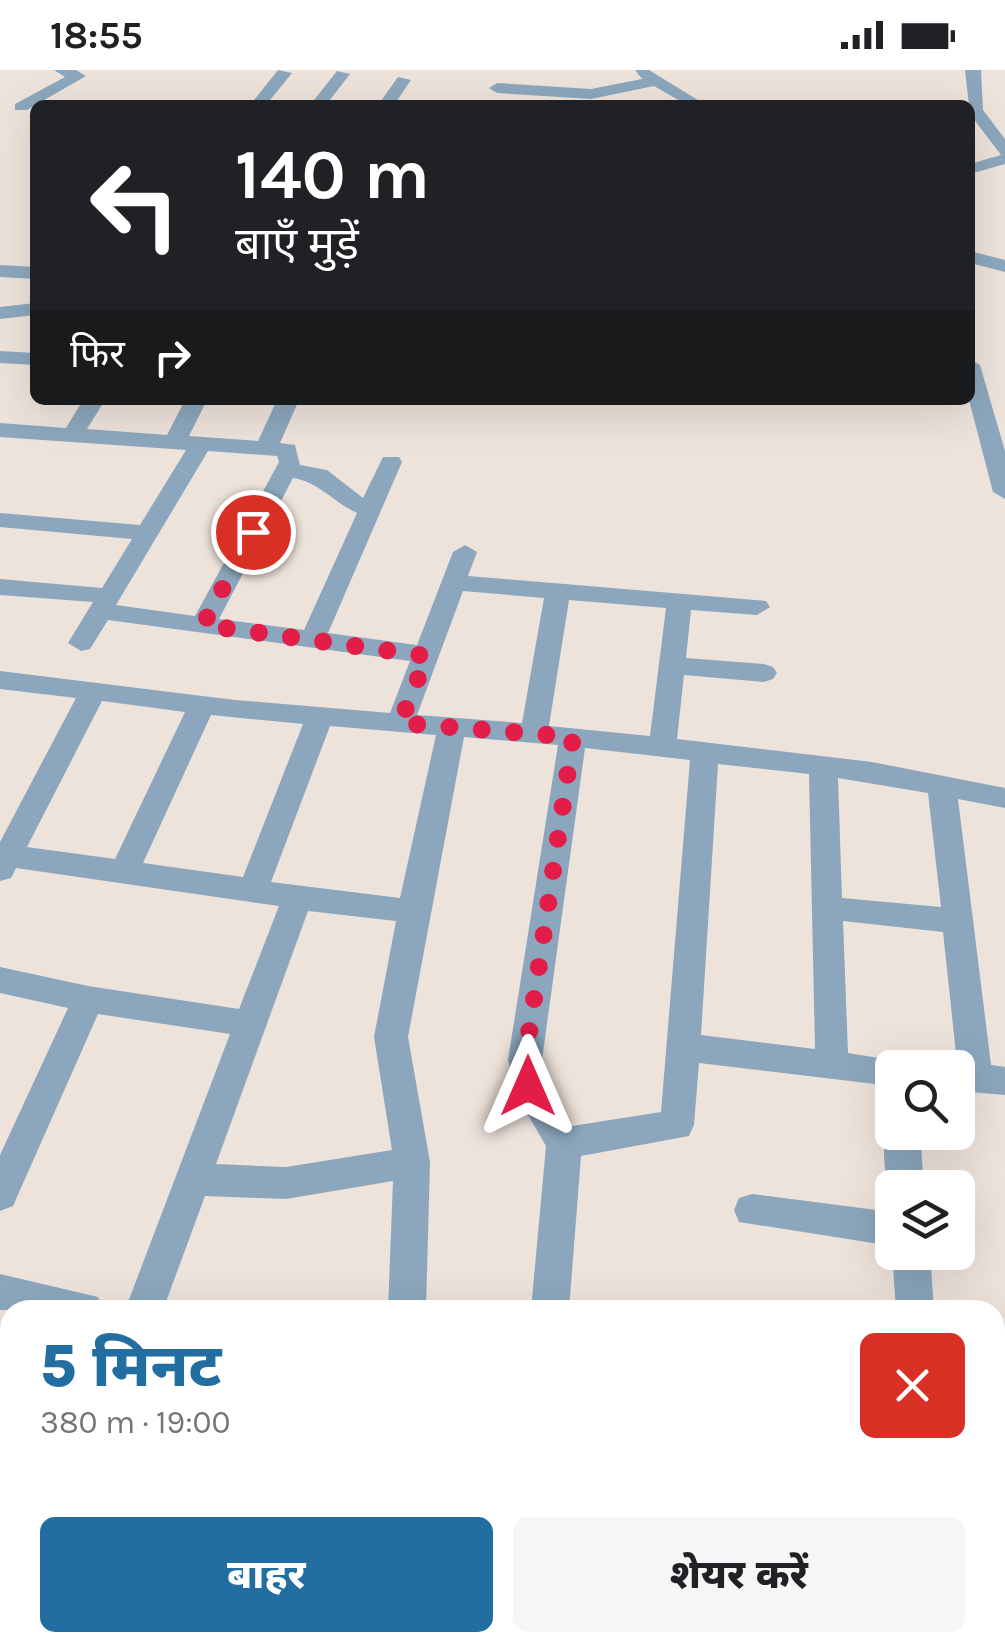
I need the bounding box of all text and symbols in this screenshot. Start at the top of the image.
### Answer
text: 18:55 [50,13,143,58]
text: 140 m [235,134,430,216]
icon: left [70,140,200,270]
text: बाएँ मुड़ें [235,218,359,270]
icon: right [145,330,200,385]
text: फिर [70,332,125,377]
pin [211,490,296,575]
icon: arrive [226,505,281,560]
position arrow [476,1034,580,1138]
map controls [875,1050,975,1270]
button: search [875,1050,975,1150]
button: layers [875,1170,975,1270]
text: 5 मिनट [40,1331,221,1401]
button: close [860,1333,965,1438]
text: 380 m · 19:00 [40,1404,231,1441]
button: बाहर [40,1517,493,1632]
button: शेयर करें [513,1517,965,1632]

